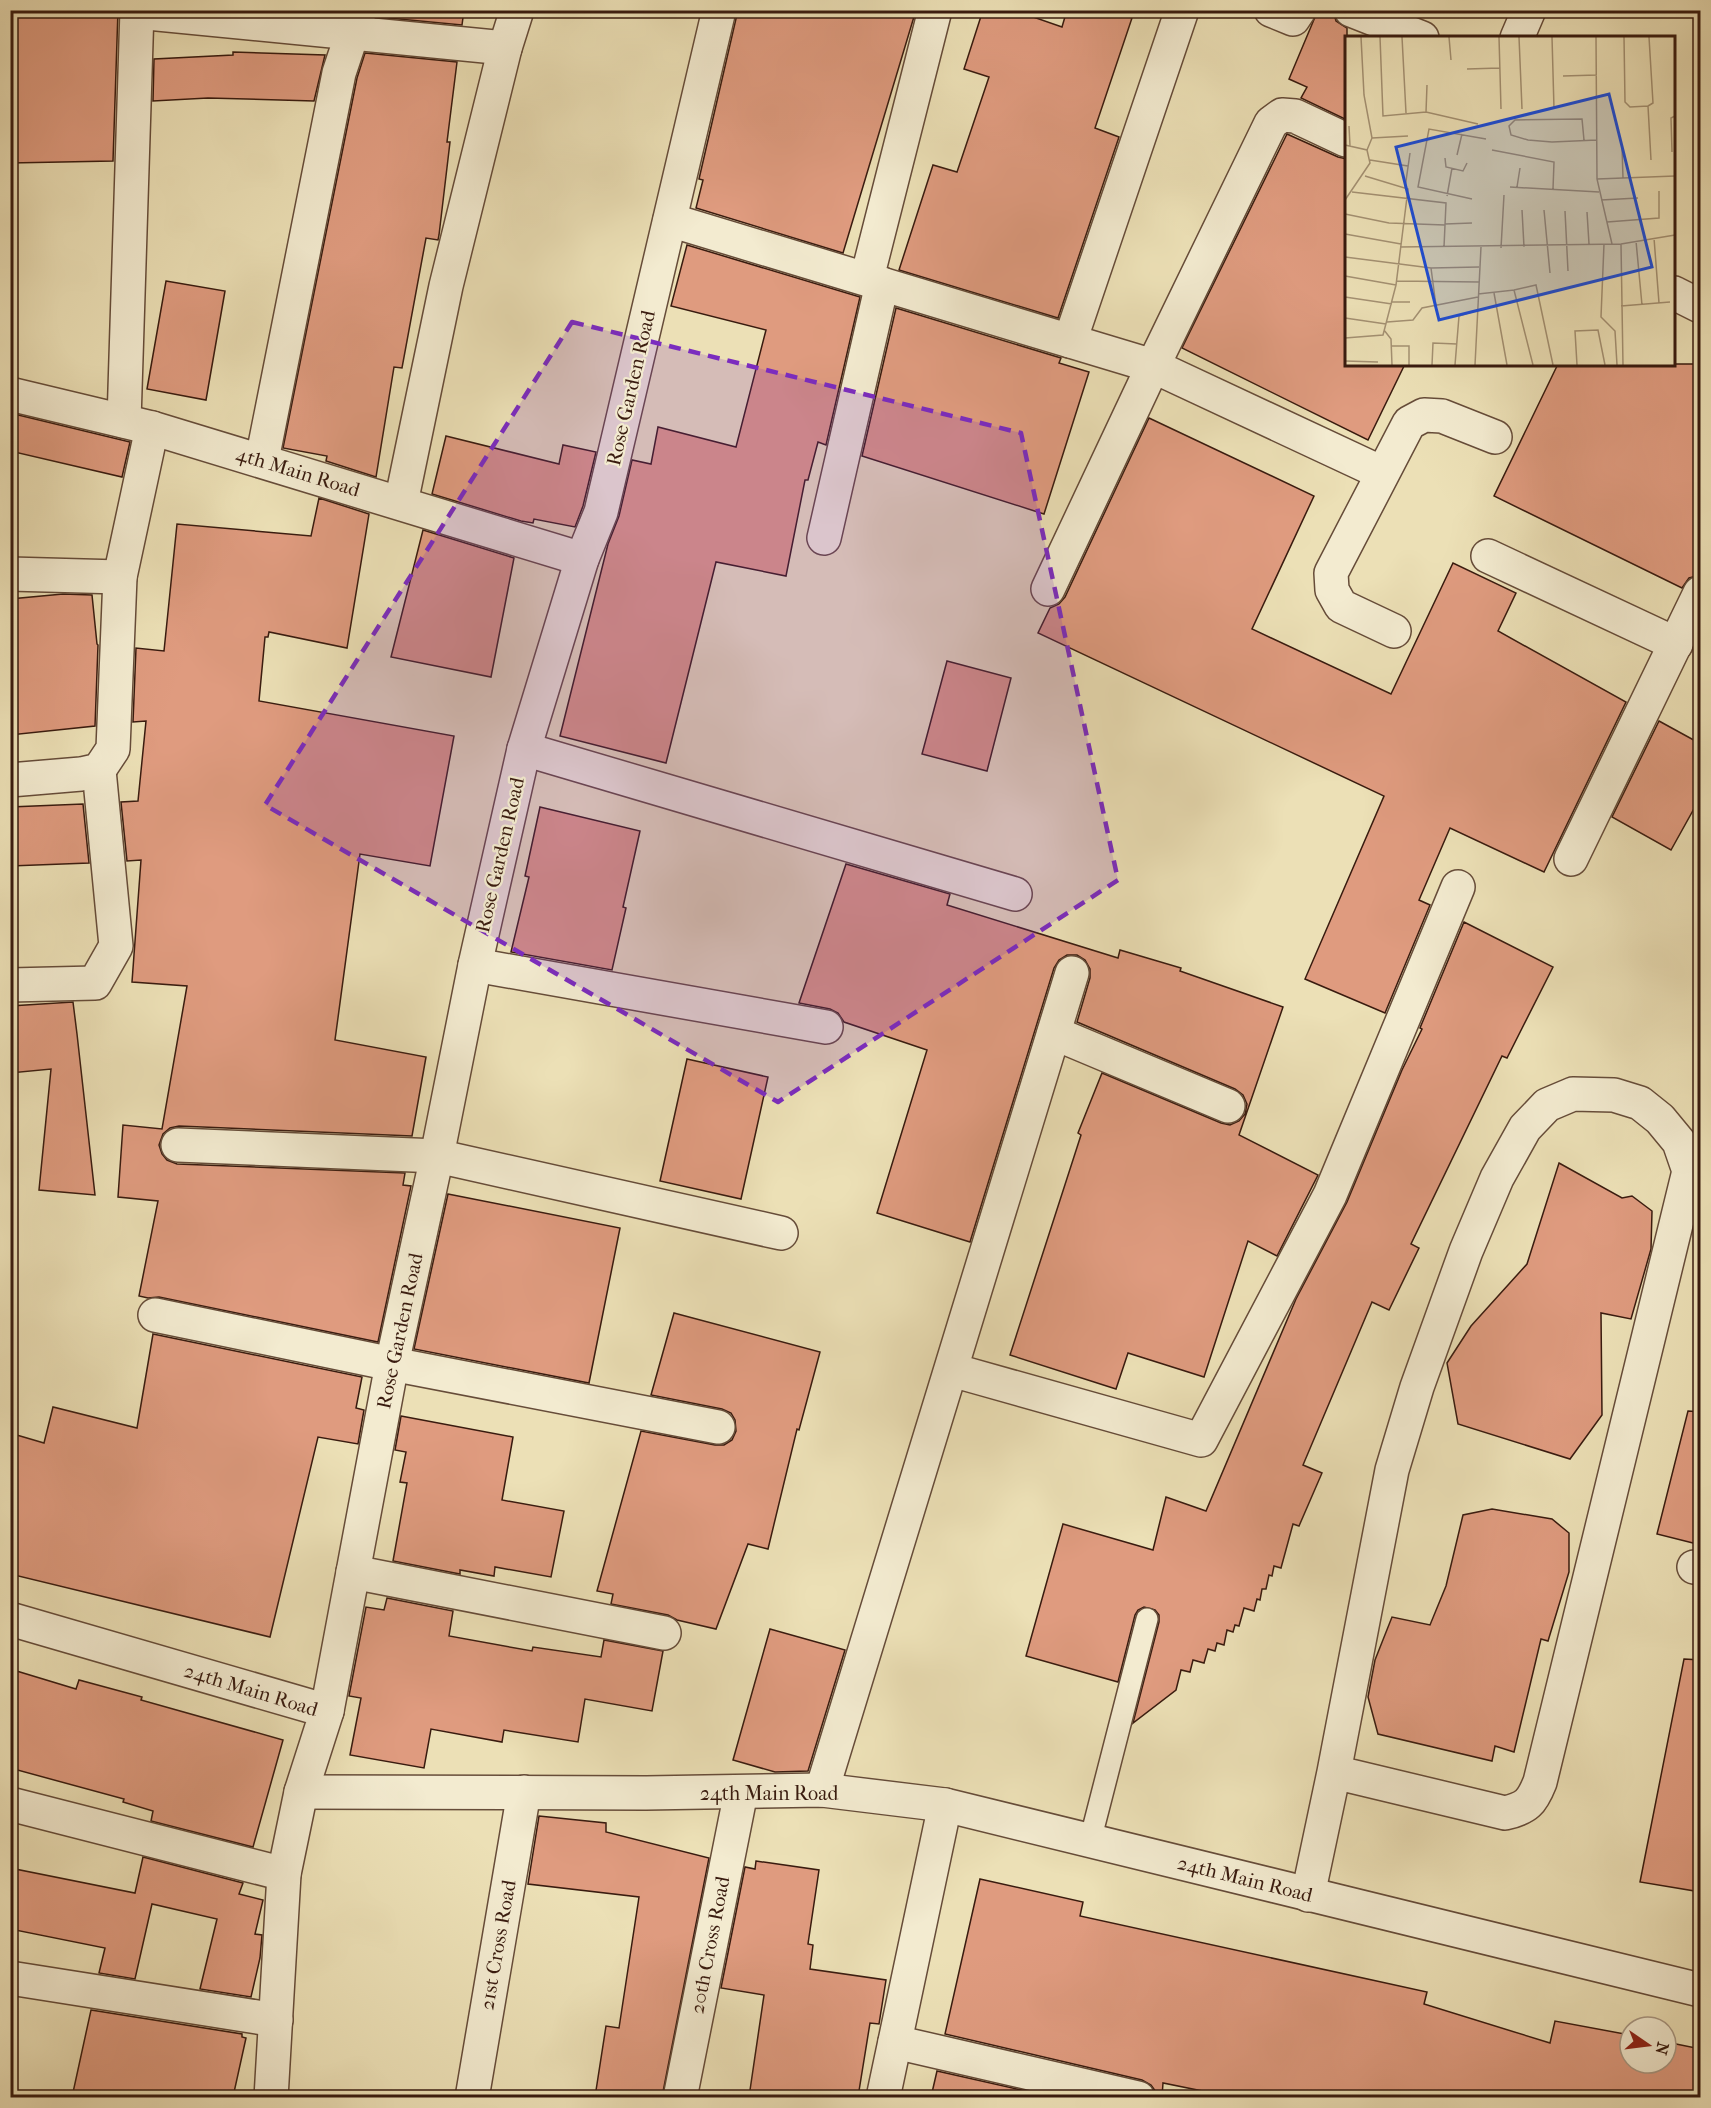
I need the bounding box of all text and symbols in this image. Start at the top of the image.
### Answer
inset map [1345,36,1675,366]
street label: Rose Garden Road [602,307,660,468]
street label: 4th Main Road [233,442,364,502]
street label: Rose Garden Road [471,774,529,935]
street label: Rose Garden Road [372,1250,428,1411]
street label: 24th Main Road [181,1659,322,1722]
street label: 24th Main Road [700,1782,839,1805]
street label: 24th Main Road [1175,1851,1316,1907]
street label: 20th Cross Road [685,1873,735,2016]
street label: 21st Cross Road [475,1877,521,2012]
north arrow [1618,2015,1678,2075]
text: N [1651,2040,1673,2058]

